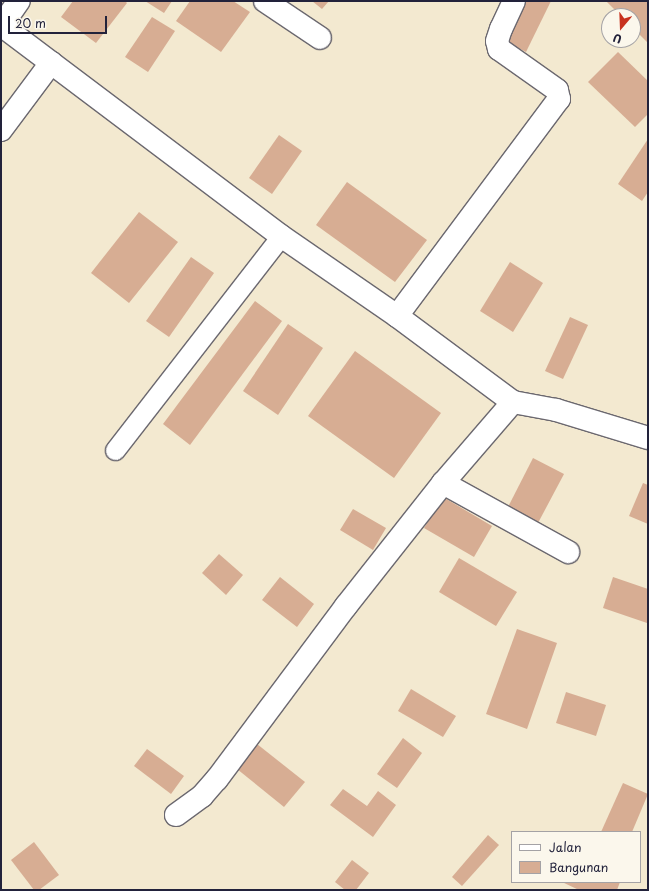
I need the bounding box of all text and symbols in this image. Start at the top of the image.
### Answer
scale bar [10,8,109,34]
north arrow [601,8,641,48]
text: 20 m [15,14,46,32]
text: U [611,29,624,48]
legend [511,831,641,883]
text: Jalan [549,838,582,856]
text: Bangunan [549,858,608,876]

